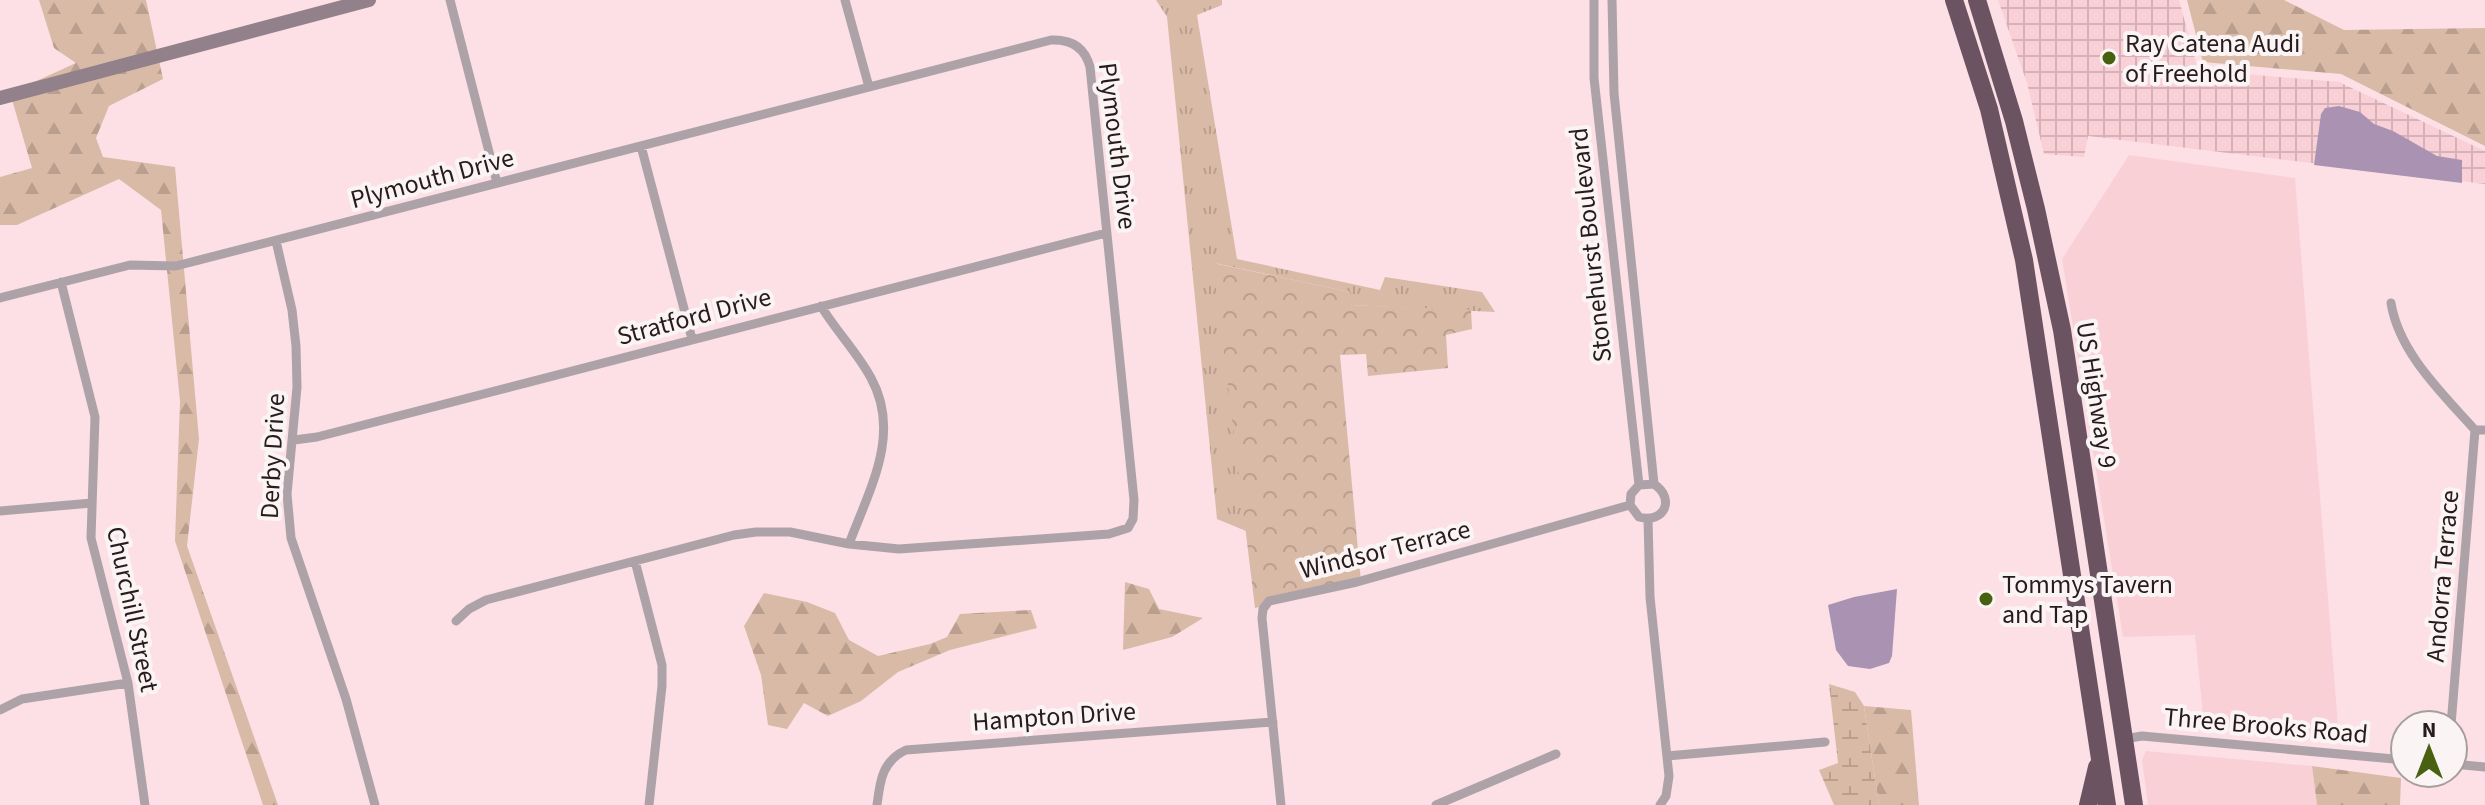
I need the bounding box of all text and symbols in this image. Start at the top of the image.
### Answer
place label: Ray Catena Audi of Freehold [2125,25,2301,92]
marker: Ray Catena Audi of Freehold [2100,49,2118,67]
street label: Plymouth Drive [1089,61,1146,232]
street label: Stonehurst Boulevard [1560,126,1621,364]
street label: Plymouth Drive [346,139,518,218]
street label: Stratford Drive [613,278,775,355]
street label: US Highway 9 [2067,319,2126,471]
street label: Derby Drive [251,392,294,520]
street label: Andorra Terrace [2417,489,2468,664]
street label: Windsor Terrace [1296,510,1474,589]
street label: Churchill Street [97,523,168,695]
place label: Tommys Tavern and Tap [2002,566,2173,633]
marker: Tommys Tavern and Tap [1977,590,1995,608]
street label: Hampton Drive [971,692,1137,741]
street label: Three Brooks Road [2162,698,2370,753]
north arrow [2389,709,2469,789]
text: N [2422,714,2436,746]

